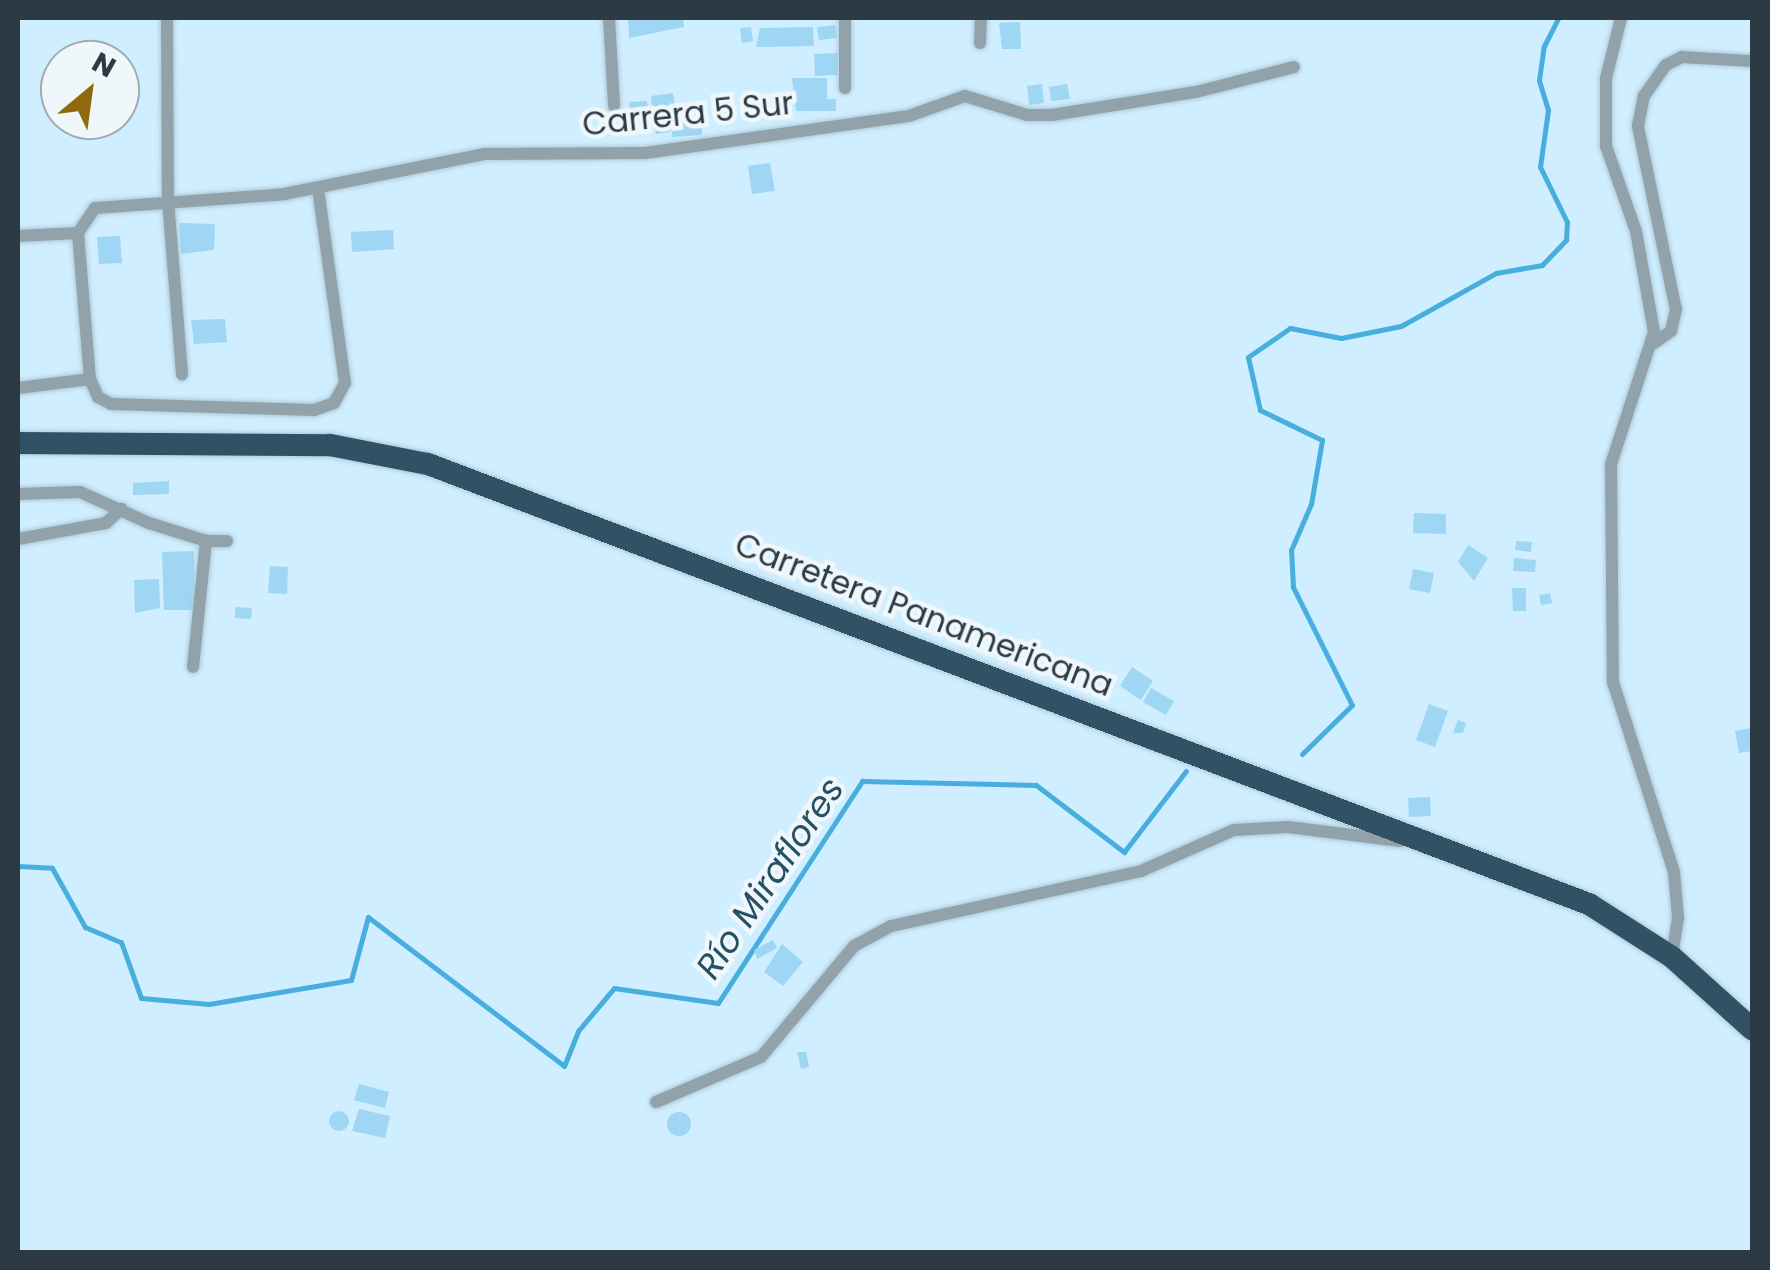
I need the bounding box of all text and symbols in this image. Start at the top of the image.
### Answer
north arrow [40,40,140,140]
text: N [85,43,122,87]
street label: Carrera 5 Sur [581,84,795,144]
street label: Carretera Panamericana [730,525,1118,705]
water label: Río Miraflores [687,769,853,987]

